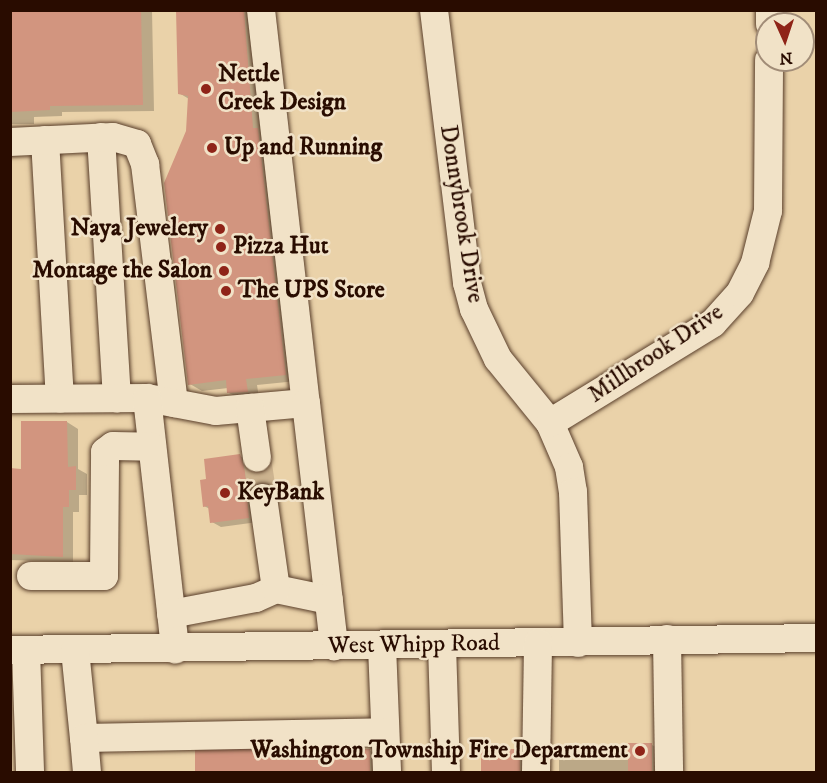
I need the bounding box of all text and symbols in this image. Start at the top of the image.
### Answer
north arrow [755,12,815,72]
text: N [779,48,793,68]
place label: Nettle Creek Design [218,61,346,117]
marker: Nettle Creek Design [199,82,213,96]
street label: Donnybrook Drive [433,123,489,305]
place label: Up and Running [224,134,382,162]
marker: Up and Running [205,141,219,155]
place label: Naya Jewelery [70,215,208,243]
marker: Naya Jewelery [213,222,227,236]
place label: Pizza Hut [233,233,328,261]
marker: Pizza Hut [214,240,228,254]
place label: Montage the Salon [32,257,212,285]
marker: Montage the Salon [217,264,231,278]
place label: The UPS Store [238,277,385,305]
marker: The UPS Store [219,284,233,298]
street label: Millbrook Drive [583,298,729,410]
place label: KeyBank [237,479,324,507]
marker: KeyBank [218,486,232,500]
street label: West Whipp Road [328,629,500,661]
place label: Washington Township Fire Department [251,737,628,765]
marker: Washington Township Fire Department [633,744,647,758]

